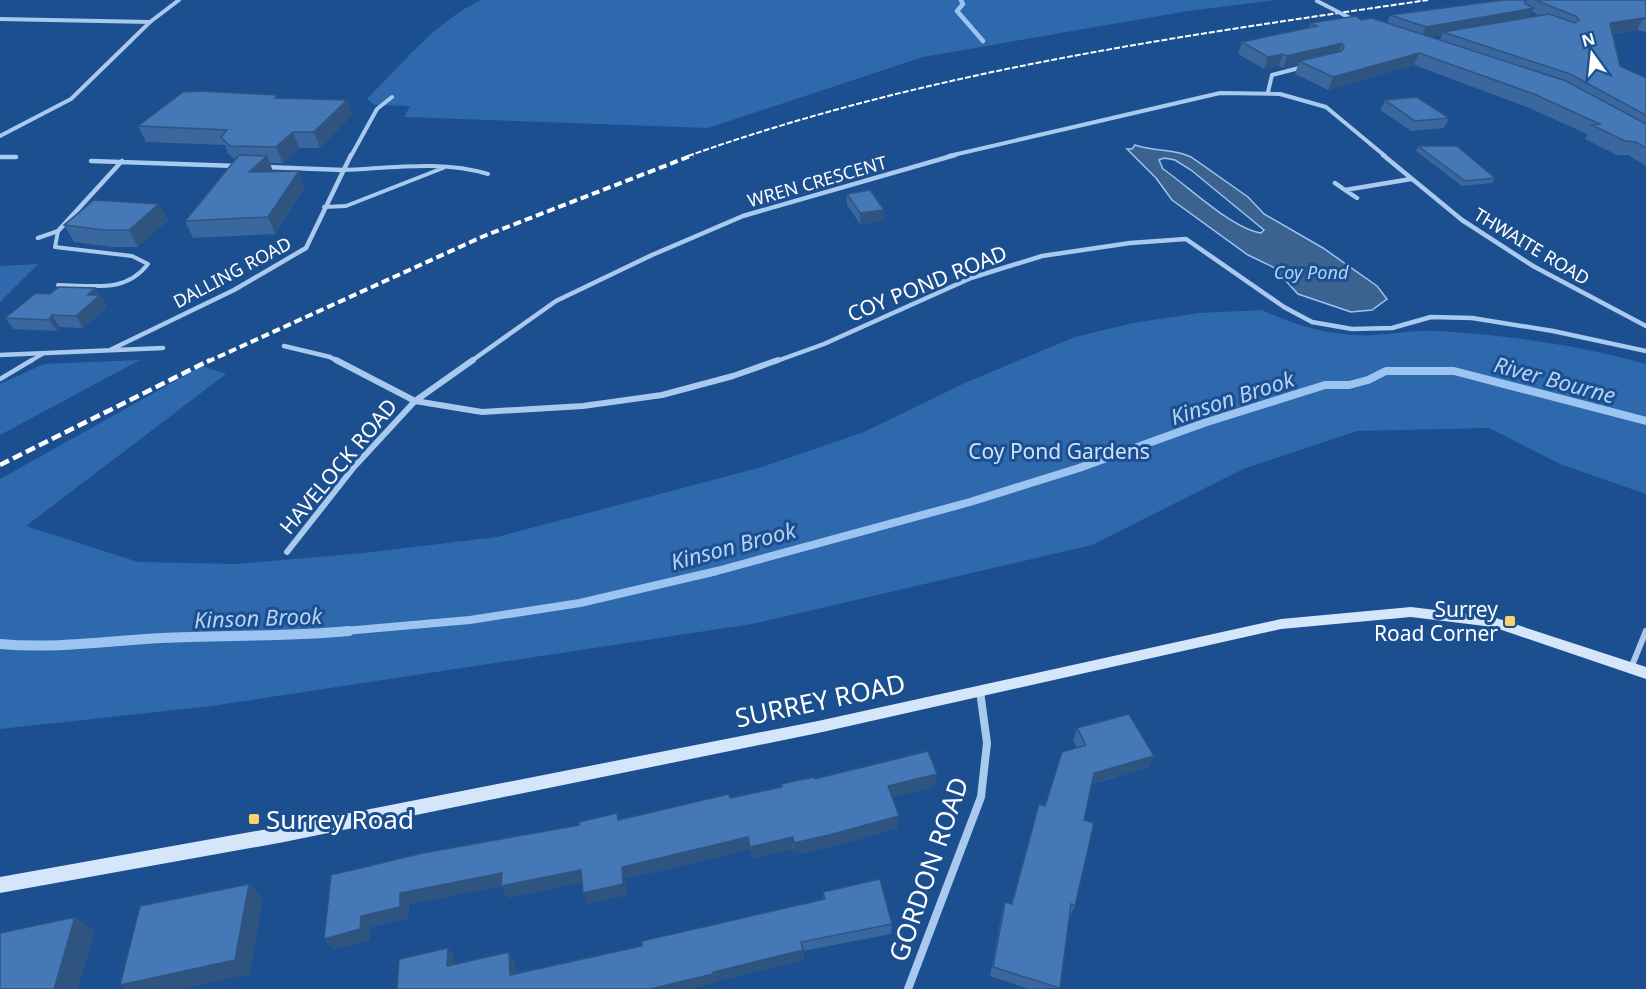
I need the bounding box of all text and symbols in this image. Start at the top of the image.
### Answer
north arrow [1562,24,1622,84]
text: N [1579,27,1597,52]
street label: WREN CRESCENT [745,150,889,212]
street label: THWAITE ROAD [1470,202,1594,290]
street label: DALLING ROAD [169,231,295,313]
street label: COY POND ROAD [843,238,1011,328]
water label: Coy Pond [1274,260,1349,284]
water label: River Bourne [1491,348,1619,410]
water label: Kinson Brook [1166,363,1299,431]
street label: HAVELOCK ROAD [273,392,403,540]
park label: Coy Pond Gardens [968,437,1150,465]
water label: Kinson Brook [667,514,800,576]
place label: Surrey Road Corner [1374,595,1498,647]
water label: Kinson Brook [193,600,324,634]
marker: Surrey Road Corner [1503,614,1517,628]
street label: SURREY ROAD [732,664,908,736]
street label: GORDON ROAD [880,772,976,966]
place label: Surrey Road [266,801,414,837]
marker: Surrey Road [247,812,261,826]

